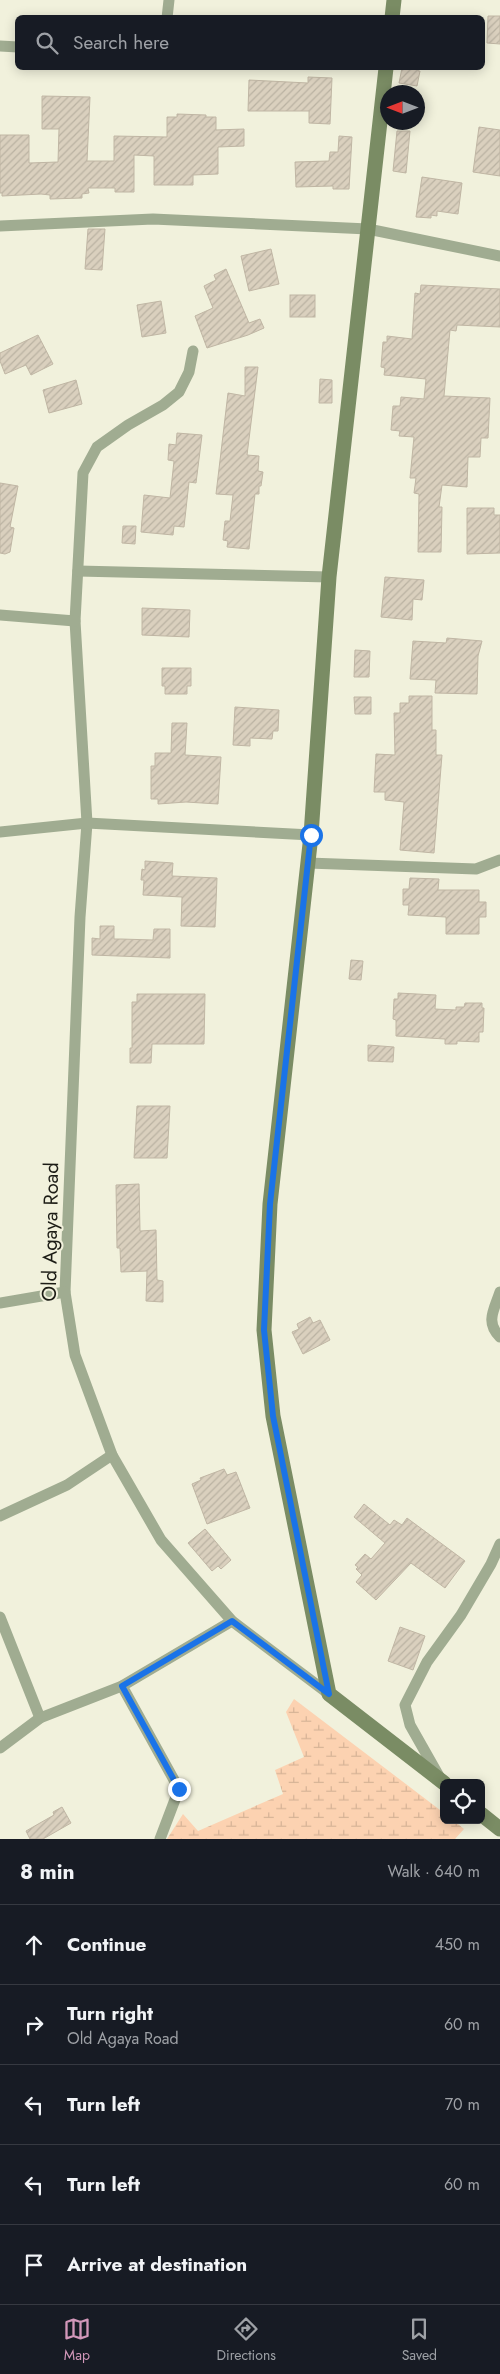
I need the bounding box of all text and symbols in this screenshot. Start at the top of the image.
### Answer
search box [15,15,485,70]
icon: search [33,29,61,57]
text: Search here [73,29,169,56]
north arrow [380,85,425,130]
route start [300,824,323,847]
street label: Old Agaya Road [35,1162,66,1302]
route end [168,1778,191,1801]
map controls [440,1779,485,1824]
button: locate [440,1779,485,1824]
text: 8 min [20,1857,75,1887]
text: Walk · 640 m [388,1860,480,1883]
icon: ahead [20,1931,48,1959]
text: Continue [67,1931,146,1958]
text: 450 m [435,1933,480,1956]
text: Turn right [67,2000,153,2027]
icon: right [20,2011,48,2039]
text: 60 m [444,2013,480,2036]
text: Old Agaya Road [67,2027,179,2050]
icon: left [20,2091,48,2119]
text: Turn left [67,2091,140,2118]
text: 70 m [445,2093,480,2116]
icon: left [20,2171,48,2199]
text: Turn left [67,2171,140,2198]
text: 60 m [444,2173,480,2196]
icon: arrive [20,2251,48,2279]
text: Arrive at destination [67,2251,247,2278]
tab: Map [63,2315,91,2365]
tab: Directions [217,2315,276,2365]
tab: Saved [402,2315,437,2365]

